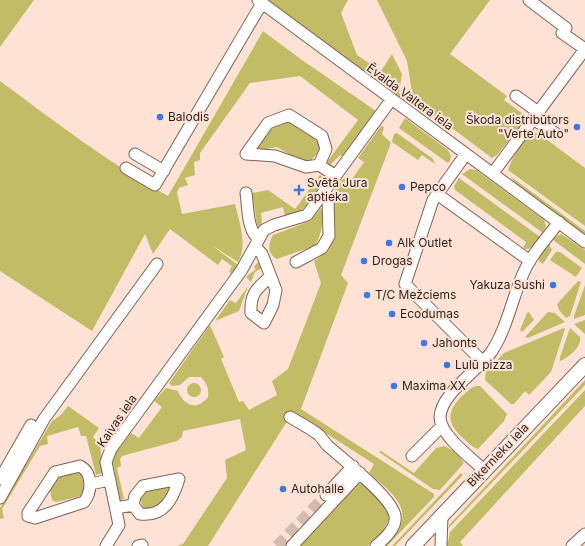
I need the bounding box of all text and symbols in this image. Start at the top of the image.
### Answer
street label: Ēvalda Valtera iela [364,60,457,133]
place label: Balodis [168,109,209,124]
marker: Balodis [155,112,165,122]
place label: Škoda distribūtors "Verte Auto" [466,112,569,141]
marker: Škoda distribūtors "Verte Auto" [572,122,582,132]
place label: Svētā Jura aptieka [307,175,368,204]
place label: Pepco [410,179,446,194]
marker: Pepco [397,182,407,192]
marker: Svētā Jura aptieka [294,185,304,195]
place label: Alk Outlet [397,235,452,250]
marker: Alk Outlet [384,238,394,248]
place label: Drogas [372,253,413,268]
marker: Drogas [359,256,369,266]
place label: Yakuza Sushi [469,277,545,292]
marker: Yakuza Sushi [548,280,558,290]
place label: T/C Mežciems [375,287,456,302]
marker: T/C Mežciems [362,290,372,300]
place label: Ecodumas [400,306,459,321]
marker: Ecodumas [387,309,397,319]
place label: Jahonts [432,335,477,350]
marker: Jahonts [419,338,429,348]
place label: Lulū pizza [455,357,513,372]
marker: Lulū pizza [442,360,452,370]
place label: Maxima XX [402,378,466,393]
marker: Maxima XX [389,381,399,391]
street label: Kaivas iela [93,391,140,450]
street label: Biķernieku iela [464,420,532,489]
place label: Autohalle [291,481,344,496]
marker: Autohalle [278,484,288,494]

